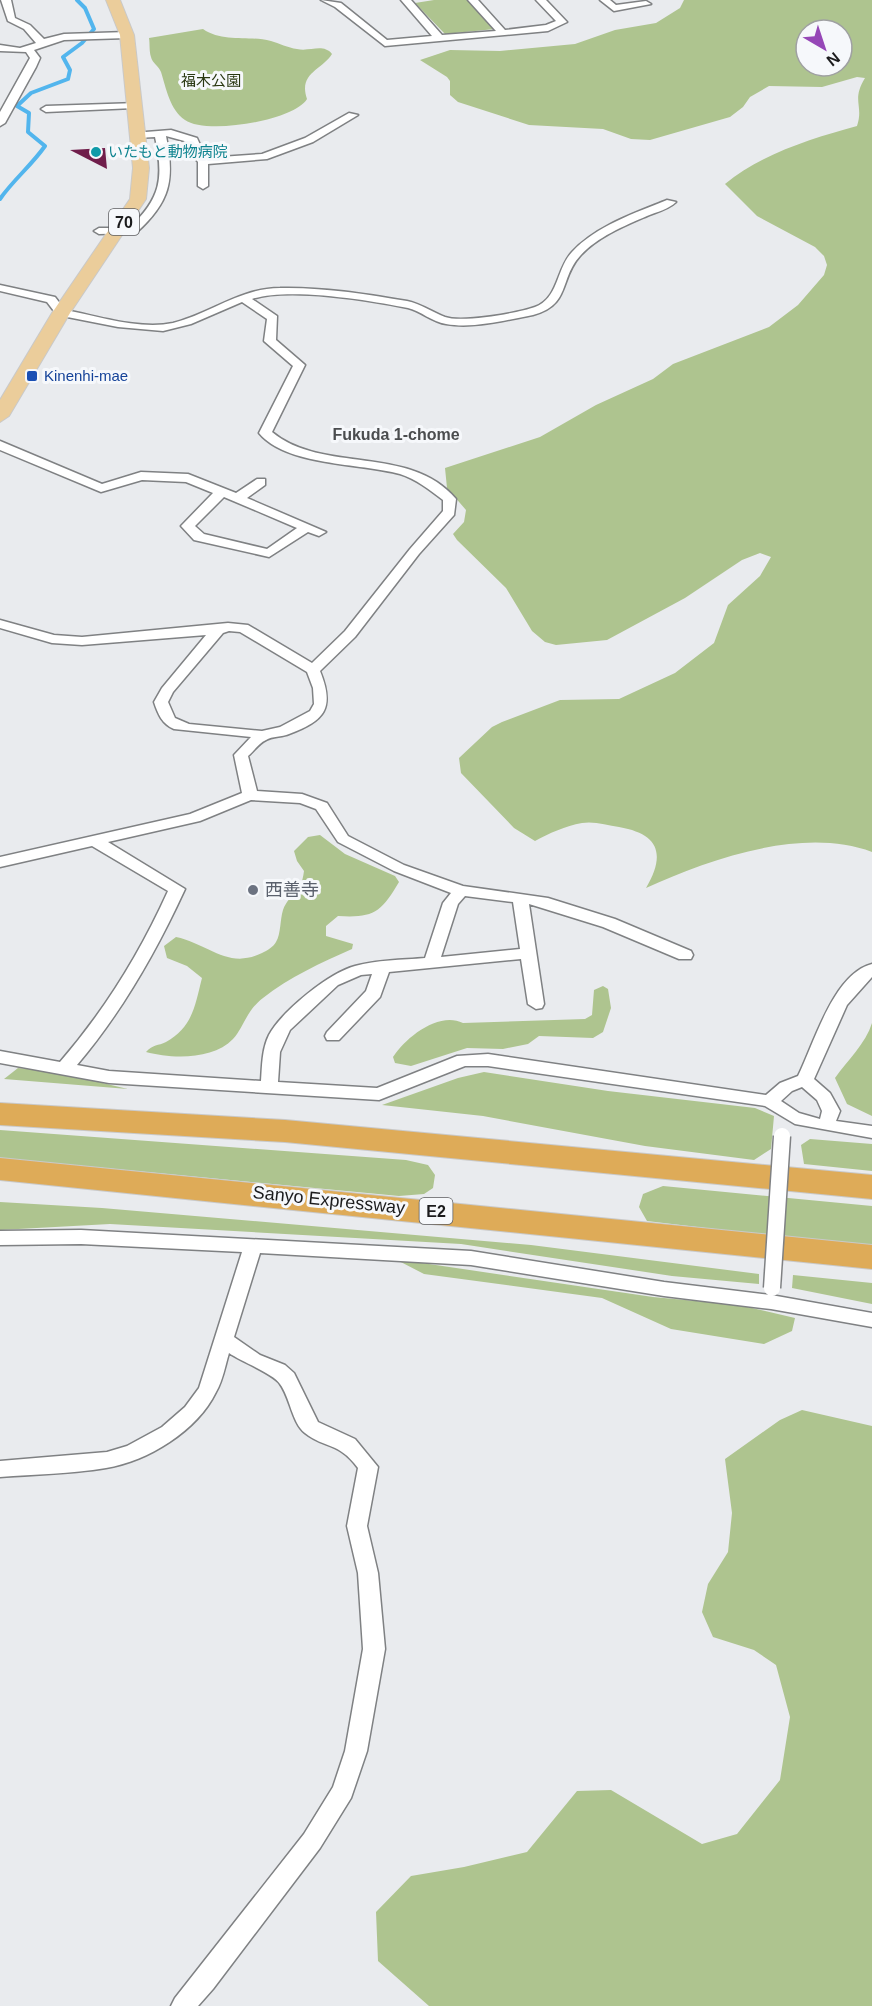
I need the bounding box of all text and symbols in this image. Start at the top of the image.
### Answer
north arrow [794,18,854,78]
text: N [823,49,843,70]
park label: 福木公園 [181,72,241,89]
place label: いたもと動物病院 [108,143,228,160]
marker: いたもと動物病院 [89,145,103,159]
road number: 70 [109,209,139,235]
place label: Kinenhi-mae [44,367,128,384]
marker: Kinenhi-mae [25,369,39,383]
district label: Fukuda 1-chome [332,426,460,443]
place label: 西善寺 [265,880,319,900]
marker: 西善寺 [246,883,260,897]
street label: Sanyo Expressway [252,1182,406,1218]
road number: E2 [420,1198,452,1224]

